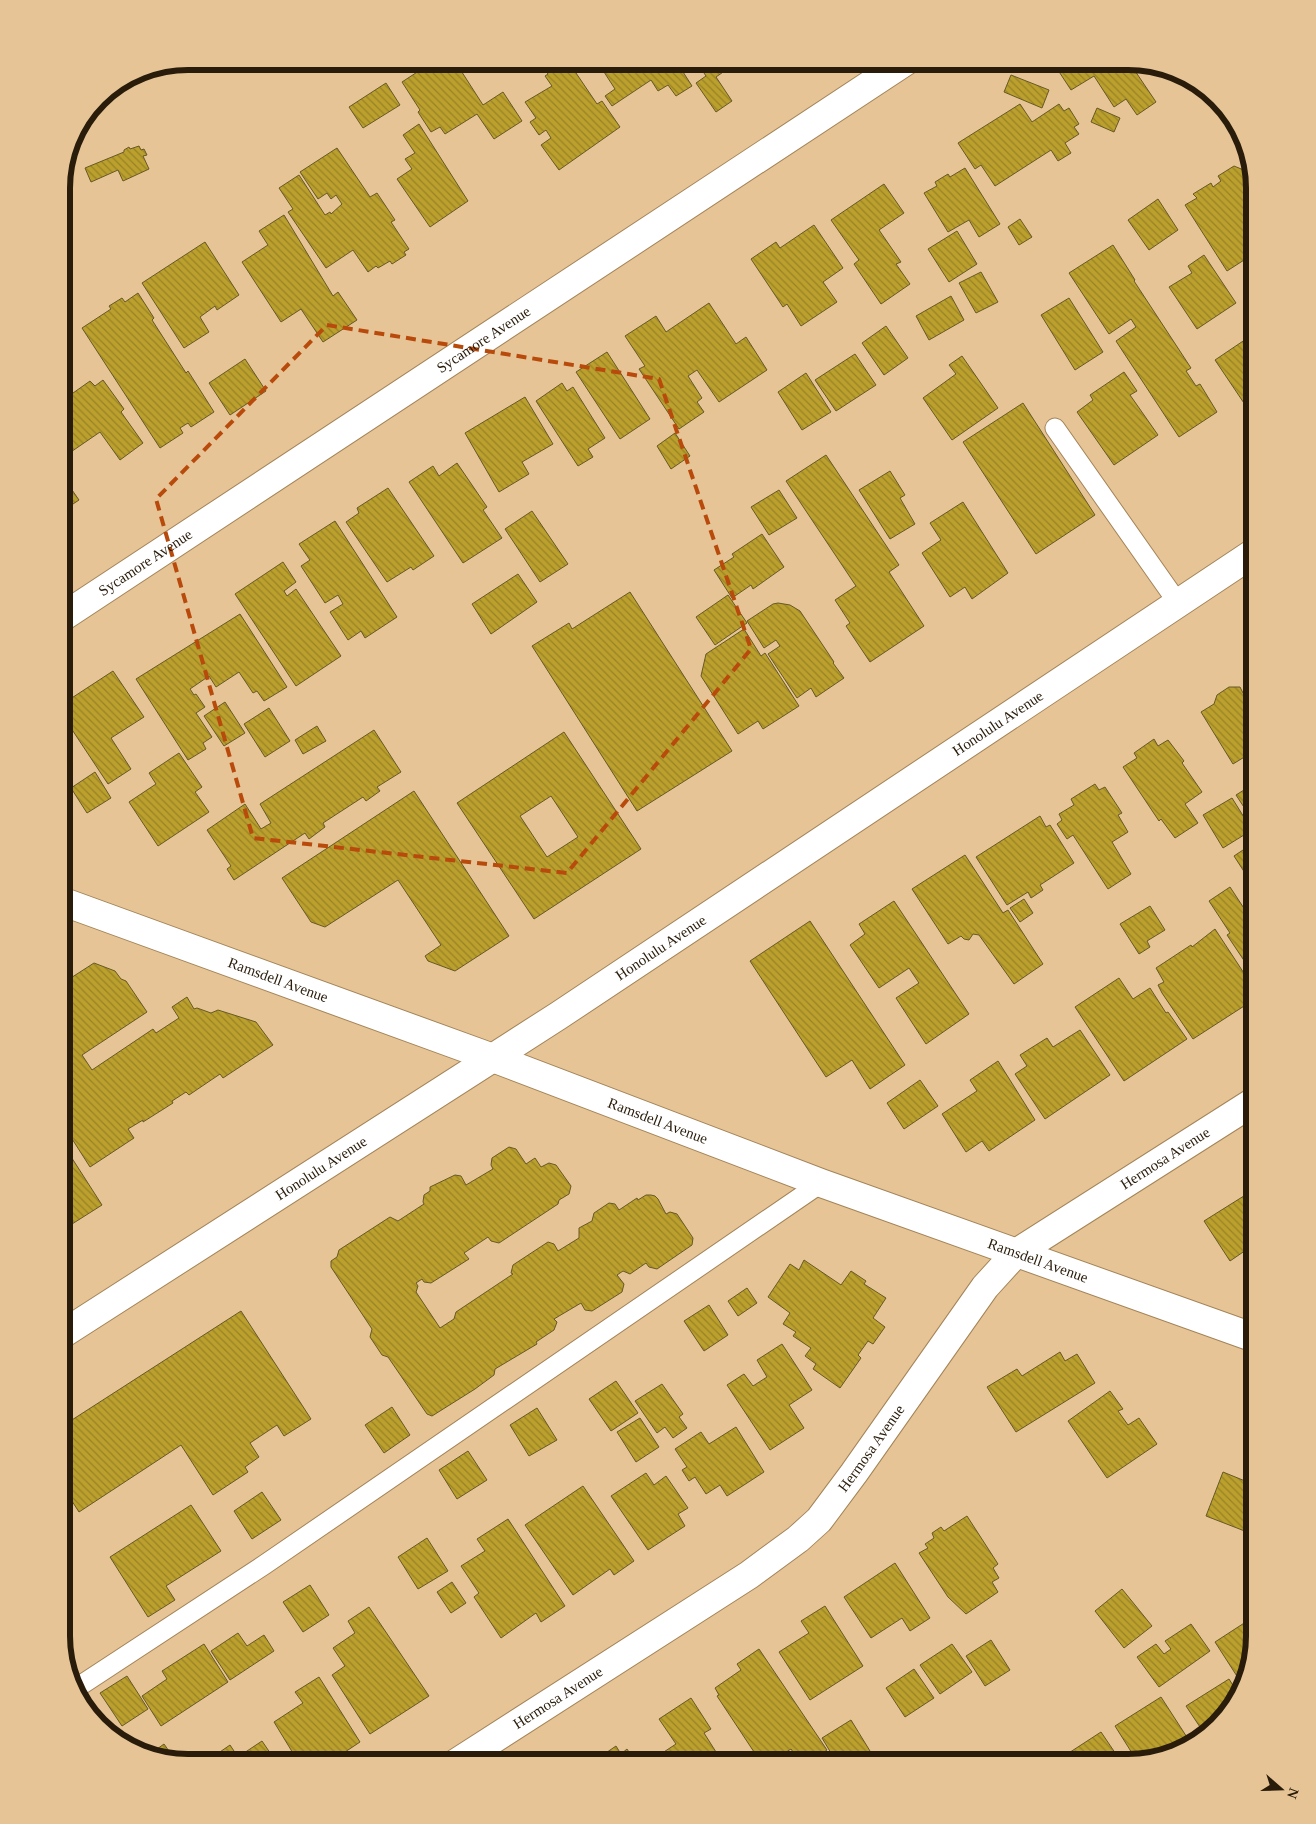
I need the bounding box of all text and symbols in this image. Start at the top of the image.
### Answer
street label: Sycamore Avenue [434,303,533,376]
street label: Sycamore Avenue [96,526,195,599]
street label: Honolulu Avenue [950,687,1046,759]
street label: Honolulu Avenue [613,912,709,983]
street label: Ramsdell Avenue [226,954,331,1006]
street label: Ramsdell Avenue [606,1095,710,1147]
street label: Hermosa Avenue [1117,1124,1213,1193]
street label: Honolulu Avenue [272,1133,370,1203]
street label: Ramsdell Avenue [986,1235,1090,1286]
street label: Hermosa Avenue [835,1401,908,1495]
street label: Hermosa Avenue [510,1663,606,1732]
north arrow [1256,1764,1306,1814]
text: N [1284,1786,1302,1801]

